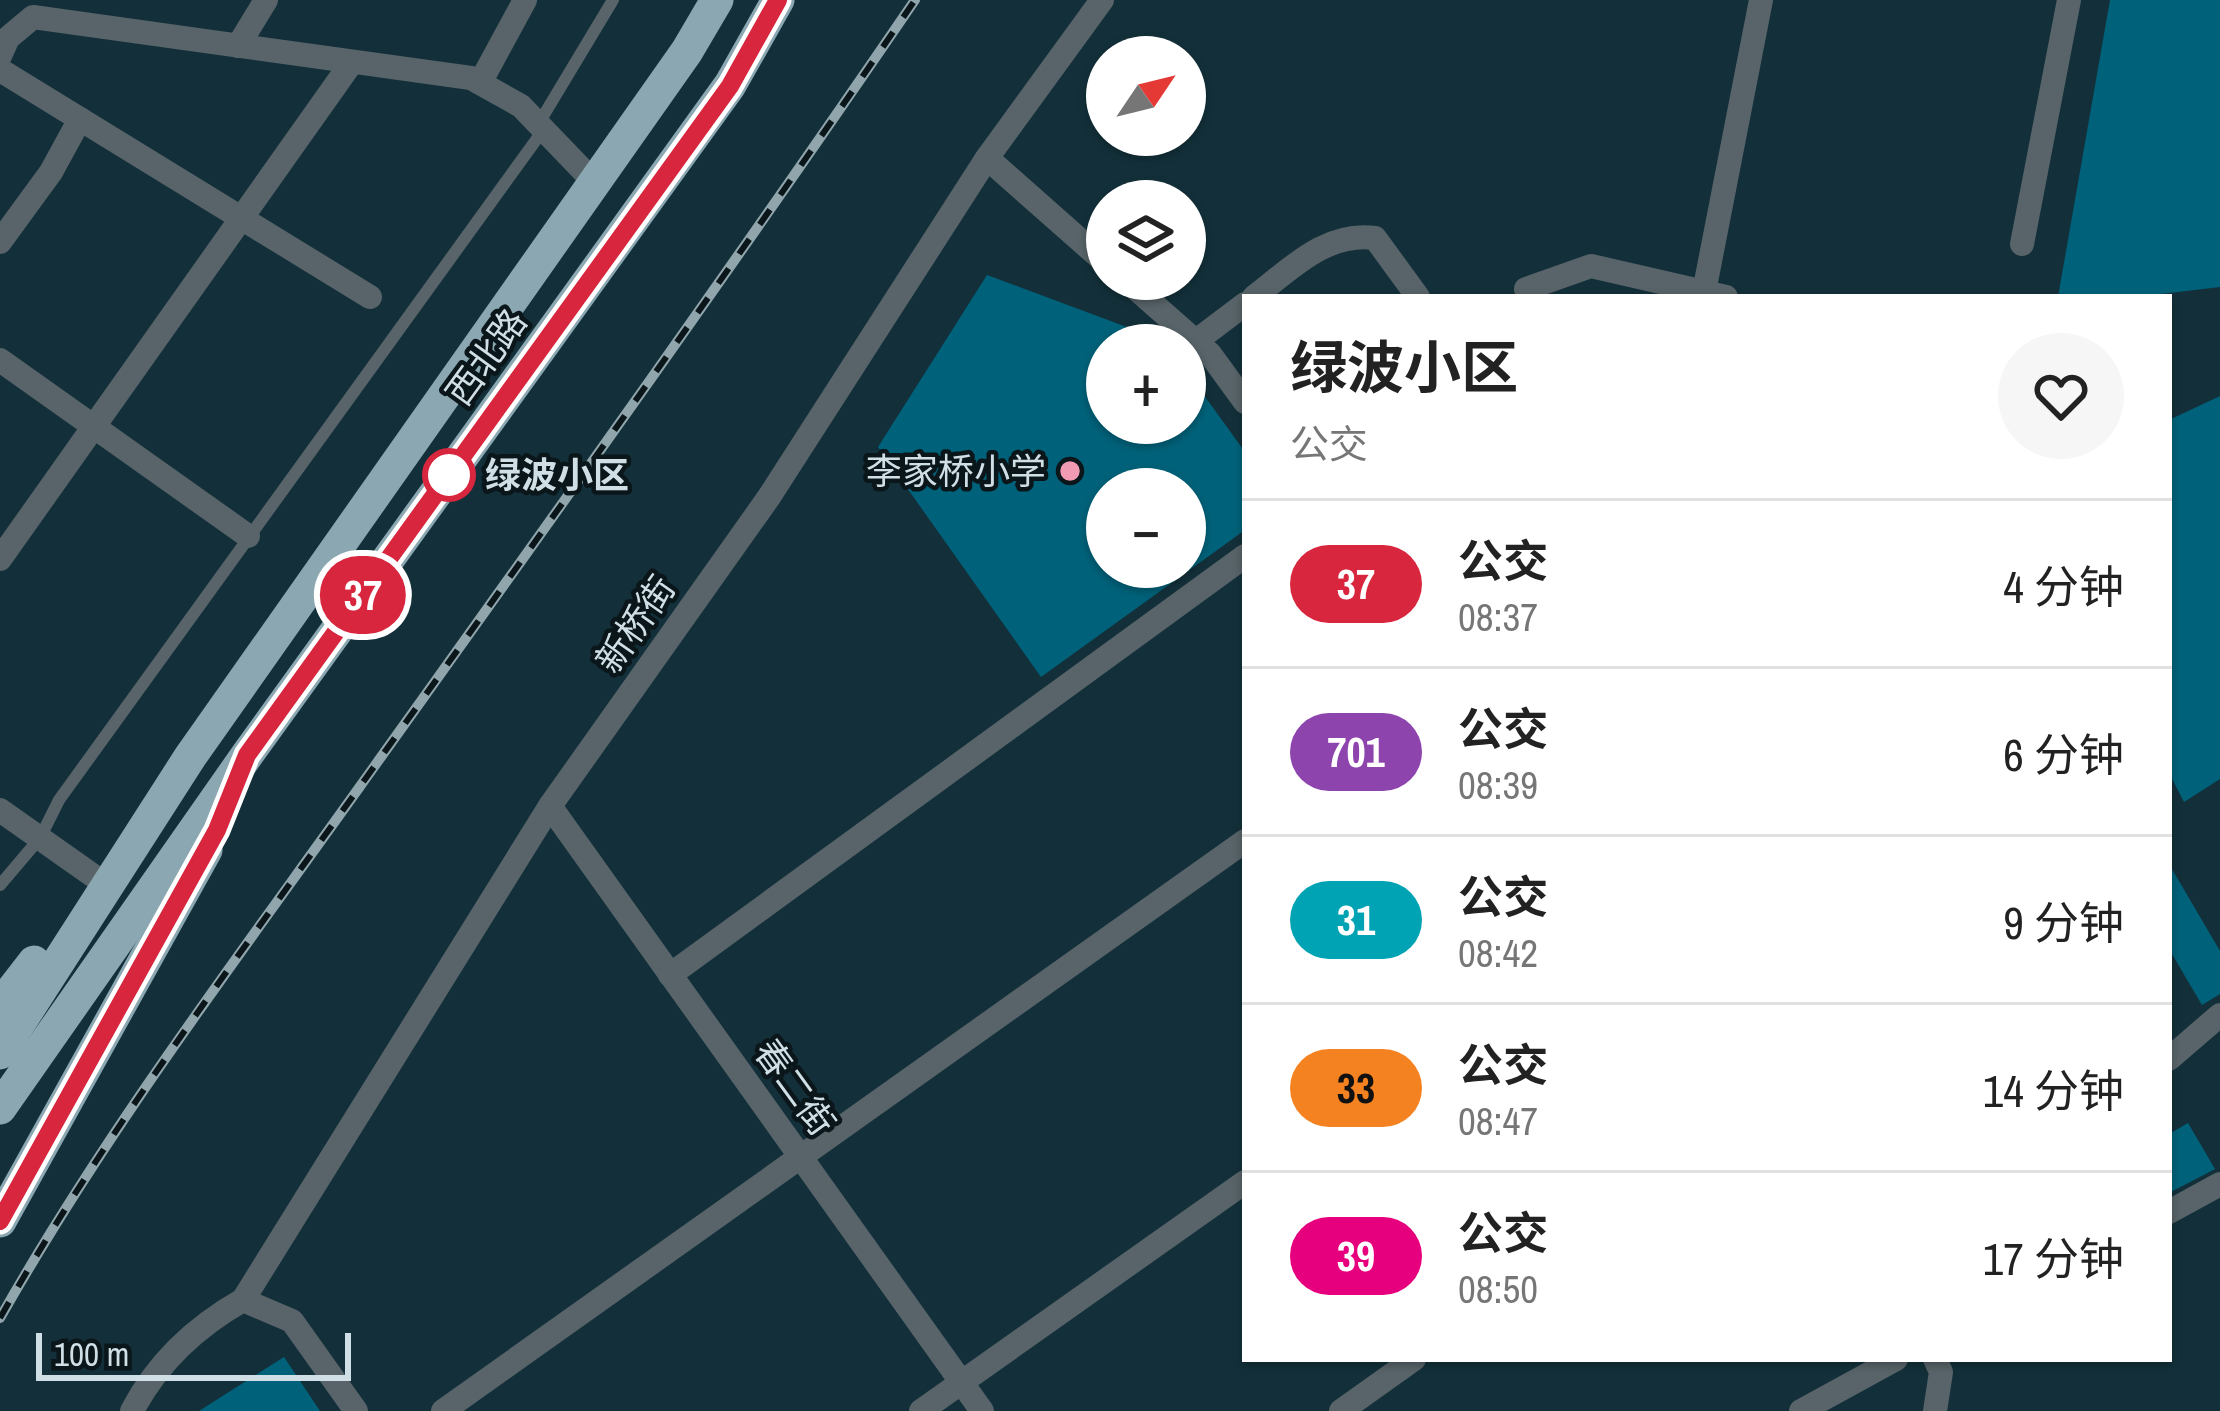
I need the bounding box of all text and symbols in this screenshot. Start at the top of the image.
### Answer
north arrow [1086,36,1206,156]
map controls [1086,36,1206,588]
button: layers [1086,180,1206,300]
street label: 西北路 [435,299,537,415]
button: + [1086,324,1206,444]
text: 绿波小区 [1290,329,1518,406]
button: heart [1998,333,2124,459]
text: 公交 [1290,418,1368,470]
place label: 李家桥小学 [866,447,1046,495]
marker: 绿波小区 [424,450,474,500]
place label: 绿波小区 [485,451,629,499]
marker: 李家桥小学 [1057,458,1083,484]
button: − [1086,468,1206,588]
text: 公交 [1458,530,1548,591]
line badge: 37 [309,556,417,634]
text: 37 [1337,556,1375,612]
text: 4 分钟 [2003,556,2124,617]
street label: 新桥街 [584,566,686,682]
text: 37 [344,567,382,623]
text: 08:37 [1458,591,1538,643]
text: 公交 [1458,698,1548,759]
text: 701 [1327,724,1385,780]
text: 6 分钟 [2003,724,2124,785]
text: 08:39 [1458,759,1538,811]
text: 公交 [1458,866,1548,927]
text: 31 [1337,892,1375,948]
text: 9 分钟 [2003,892,2124,953]
text: 08:42 [1458,927,1538,979]
street label: 春二街 [744,1029,846,1145]
text: 公交 [1458,1034,1548,1095]
text: 33 [1337,1060,1375,1116]
text: 14 分钟 [1983,1060,2124,1121]
text: 08:47 [1458,1095,1538,1147]
text: 公交 [1458,1202,1548,1263]
text: 39 [1337,1228,1375,1284]
text: 17 分钟 [1983,1228,2124,1289]
text: 08:50 [1458,1263,1538,1315]
scale bar [36,1327,351,1380]
text: 100 m [54,1332,129,1376]

